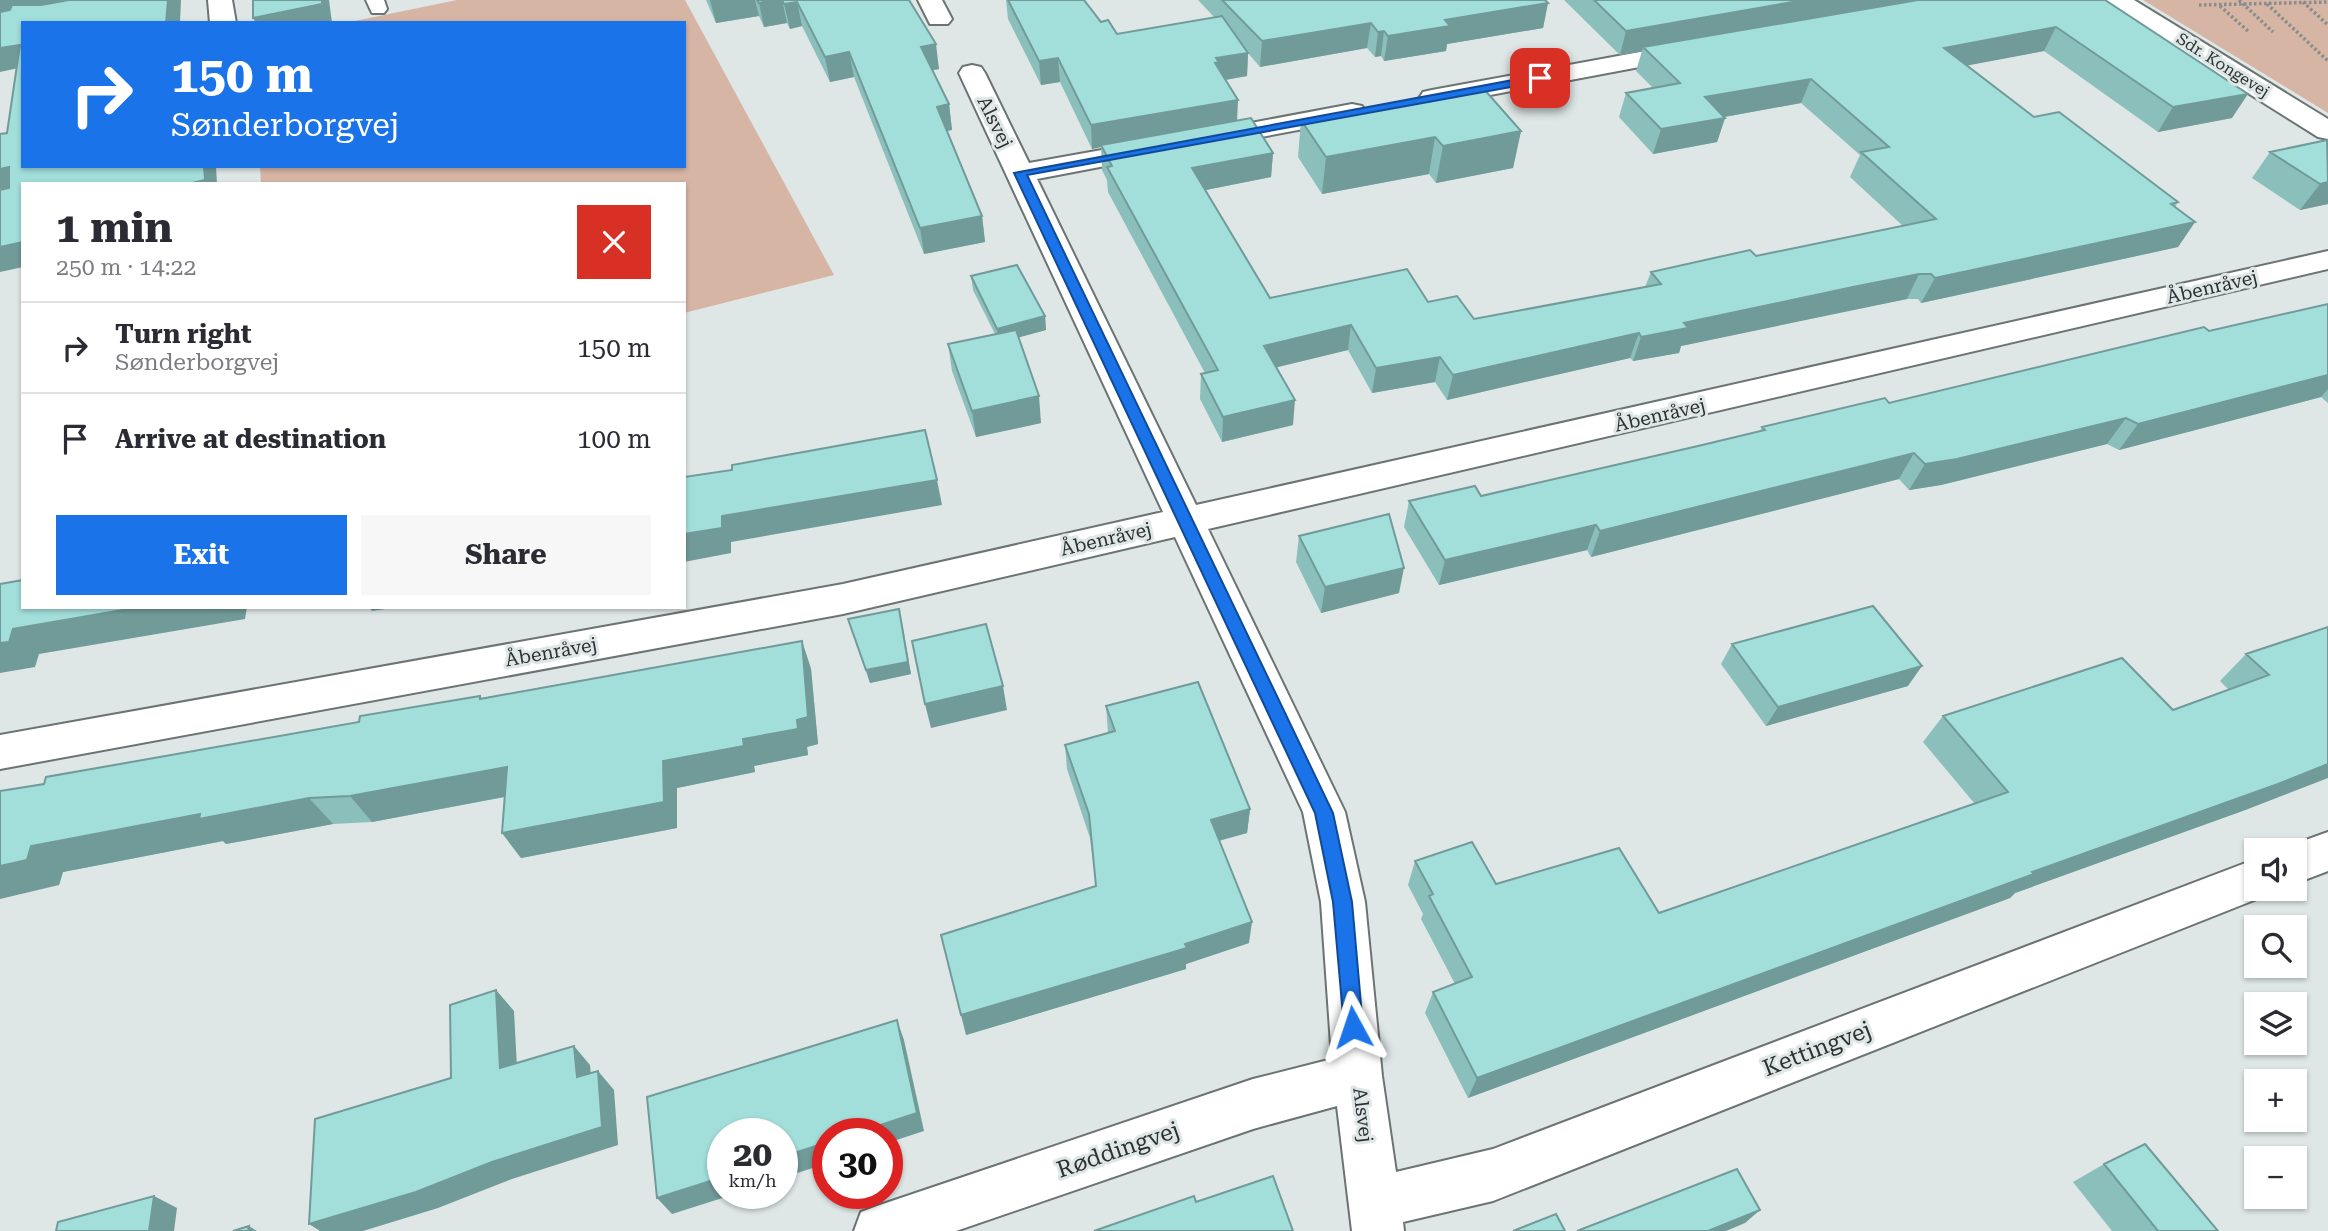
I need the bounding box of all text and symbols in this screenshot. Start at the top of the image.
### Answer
street label: Sdr. Kongevej [2173,29,2273,101]
text: 150 m [171,47,313,104]
pin [1510,48,1570,108]
icon: right [56,49,147,140]
icon: arrive [1521,59,1559,97]
street label: Alsvej [973,92,1017,152]
text: Sønderborgvej [171,106,399,144]
text: 1 min [56,203,173,252]
button: close [577,205,651,279]
text: 250 m · 14:22 [56,254,196,281]
street label: Åbenråvej [2164,264,2260,309]
text: Turn right [115,319,251,349]
icon: right [56,329,94,367]
text: 150 m [577,333,651,363]
text: Sønderborgvej [115,349,279,376]
street label: Åbenråvej [1612,392,1708,437]
icon: arrive [56,420,94,458]
text: Arrive at destination [115,424,386,454]
text: 100 m [577,424,651,454]
button: Exit [56,515,347,595]
button: Share [361,515,651,595]
street label: Åbenråvej [1058,516,1154,561]
street label: Åbenråvej [503,632,599,671]
map controls [2244,838,2307,1209]
button: sound [2244,838,2307,901]
button: search [2244,915,2307,978]
position arrow [1316,990,1390,1064]
button: layers [2244,992,2307,1055]
street label: Kettingvej [1759,1016,1875,1082]
button: + [2244,1069,2307,1132]
street label: Alsvej [1348,1086,1378,1144]
street label: Røddingvej [1053,1116,1183,1184]
speed limit sign: 30 [812,1118,903,1209]
text: 20 [733,1134,772,1175]
button: − [2244,1146,2307,1209]
text: km/h [728,1170,777,1191]

